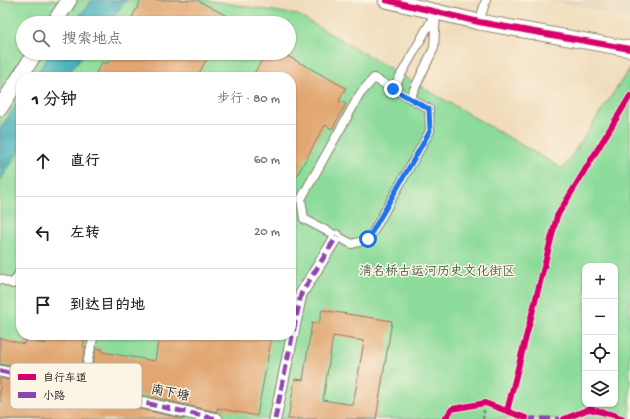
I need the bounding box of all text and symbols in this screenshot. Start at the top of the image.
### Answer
search box [16,16,296,60]
icon: search [30,27,52,49]
text: 搜索地点 [62,31,122,49]
route end [384,80,402,98]
text: 1 分钟 [32,91,77,111]
text: 步行 · 80 m [217,92,280,107]
icon: ahead [32,150,54,172]
text: 直行 [70,153,100,171]
text: 60 m [254,153,280,168]
icon: left [32,222,54,244]
text: 左转 [70,225,100,243]
text: 20 m [254,225,280,240]
route start [359,230,377,248]
map controls [582,263,618,407]
button: + [582,263,618,299]
park label: 清名桥古运河历史文化街区 [359,264,515,280]
icon: arrive [32,294,54,316]
text: 到达目的地 [70,297,145,315]
button: − [582,299,618,335]
button: locate [582,335,618,371]
legend [10,363,142,409]
button: layers [582,371,618,407]
text: 自行车道 [43,372,87,385]
street label: 南下塘 [149,382,191,405]
text: 小路 [43,390,65,403]

